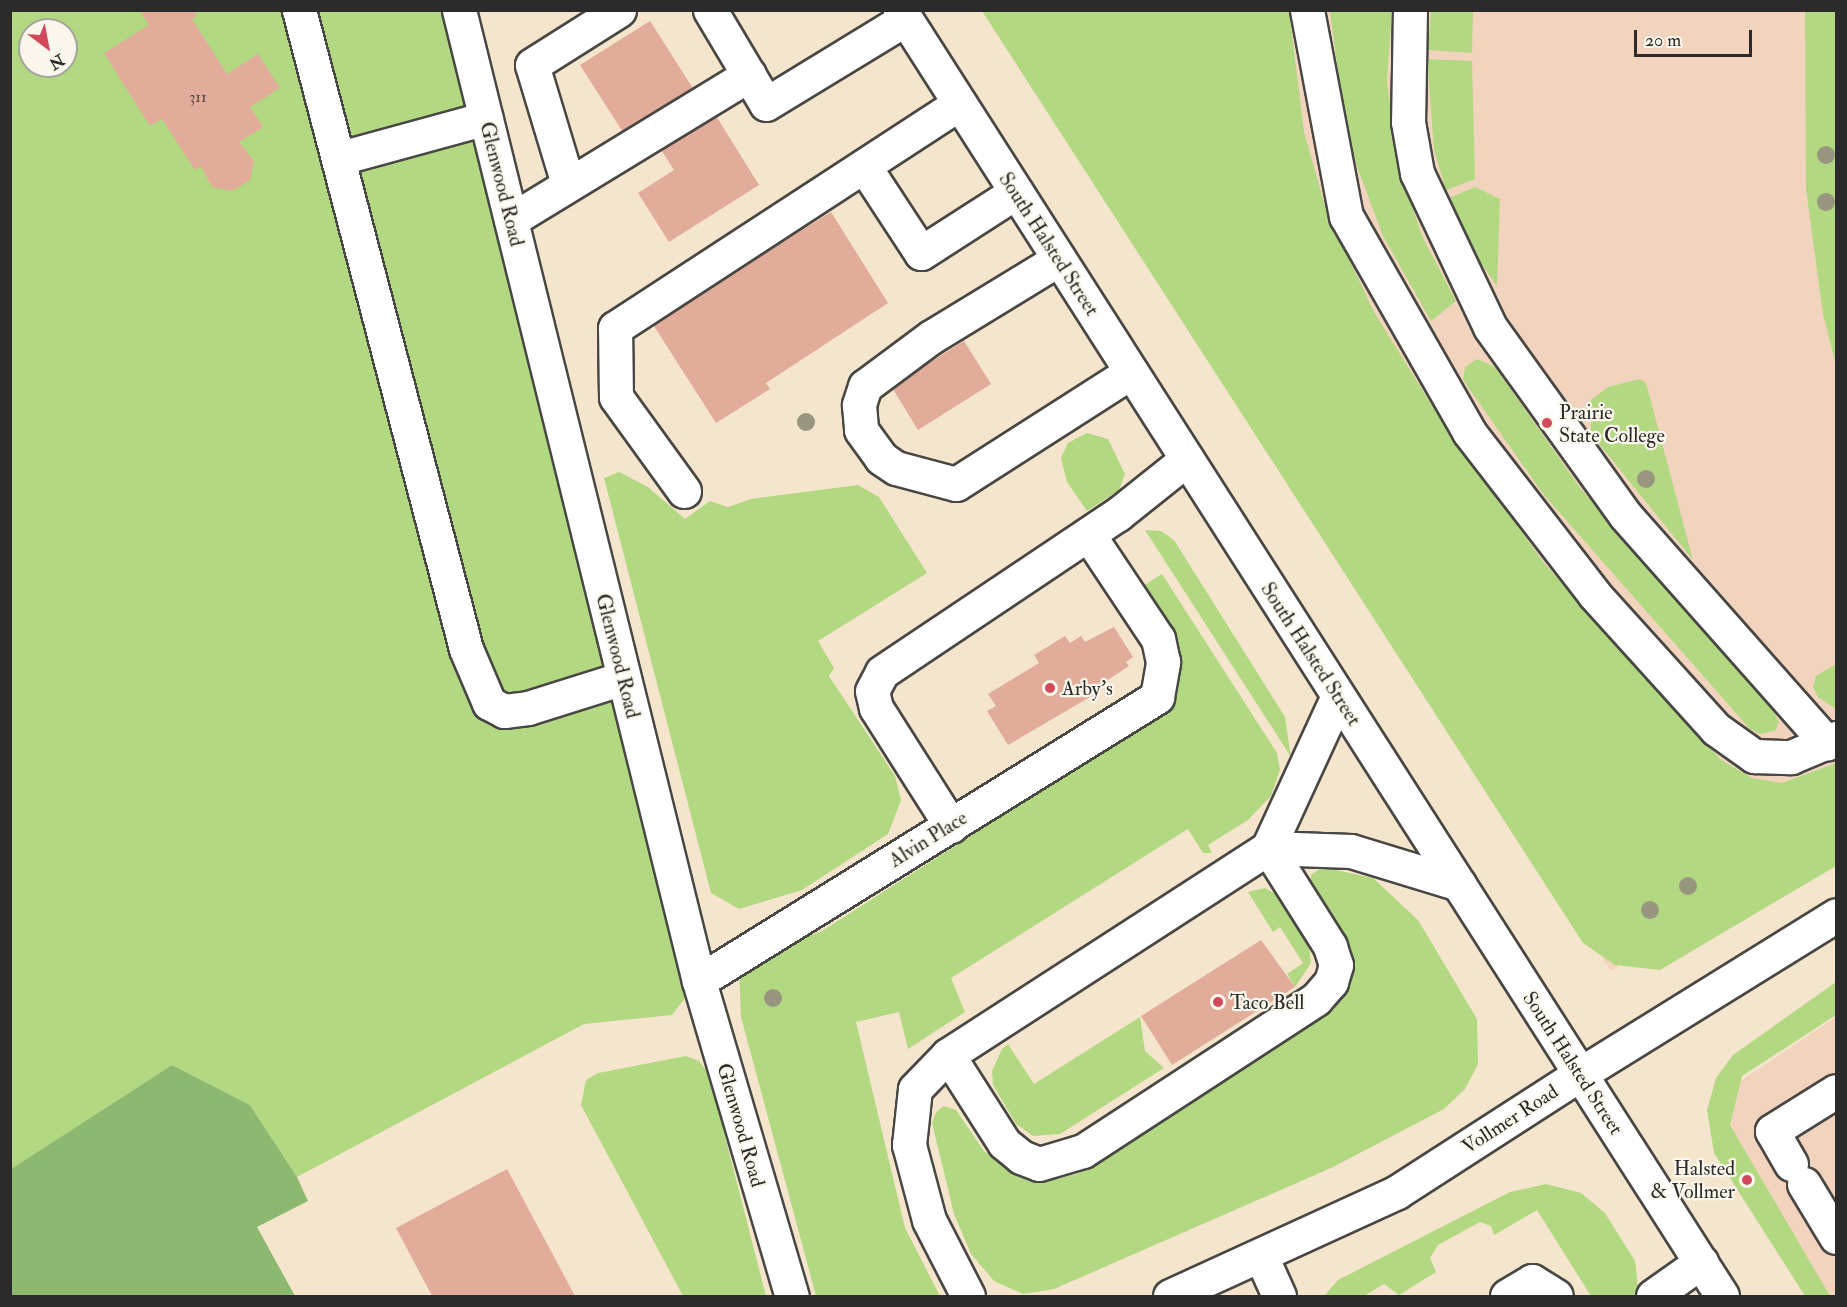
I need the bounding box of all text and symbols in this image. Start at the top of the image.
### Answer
north arrow [18,18,78,78]
scale bar [1637,18,1756,56]
text: 20 m [1645,29,1681,52]
text: N [45,49,68,74]
house number: 311 [189,87,207,107]
street label: Glenwood Road [475,119,529,249]
street label: South Halsted Street [994,168,1104,320]
place label: Prairie State College [1559,400,1665,447]
marker: Prairie State College [1540,416,1554,430]
street label: South Halsted Street [1256,578,1366,730]
street label: Glenwood Road [591,591,645,721]
place label: Arby's [1062,676,1113,700]
marker: Arby's [1043,681,1057,695]
street label: Alvin Place [884,806,972,872]
street label: South Halsted Street [1518,987,1628,1139]
place label: Taco Bell [1230,990,1304,1014]
marker: Taco Bell [1211,995,1225,1009]
street label: Glenwood Road [712,1060,770,1190]
street label: Vollmer Road [1458,1079,1562,1159]
place label: Halsted & Vollmer [1651,1156,1735,1203]
marker: Halsted & Vollmer [1740,1173,1754,1187]

